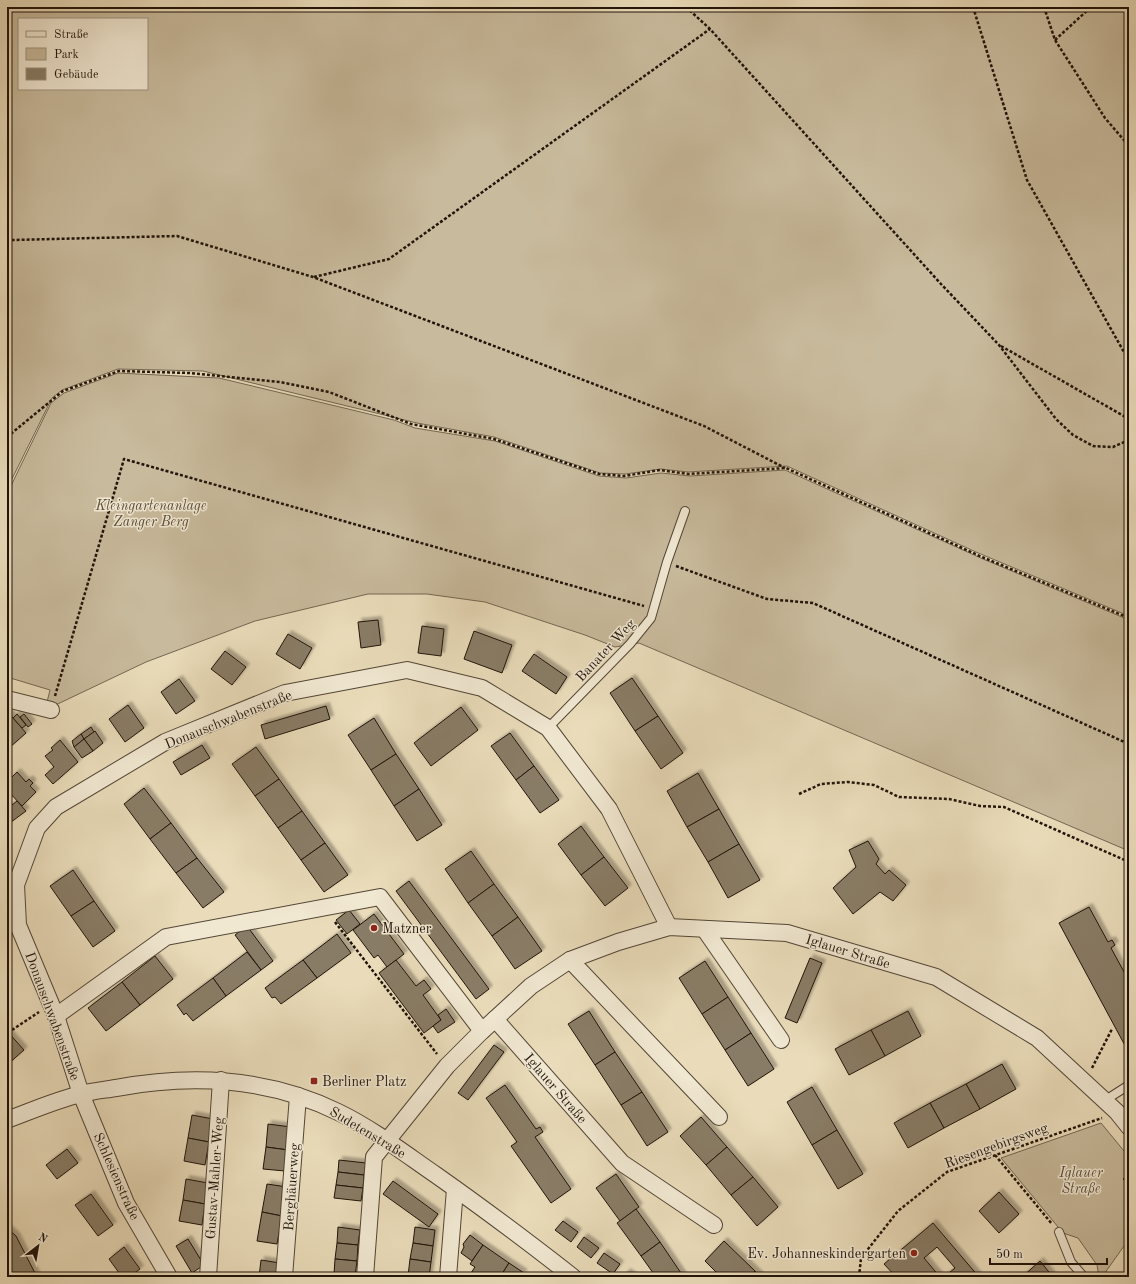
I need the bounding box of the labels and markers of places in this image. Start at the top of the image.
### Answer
place label: Matzner [382,922,432,936]
marker: Matzner [369,923,379,933]
place label: Berliner Platz [322,1075,406,1089]
marker: Berliner Platz [309,1076,319,1086]
place label: Ev. Johanneskindergarten [747,1247,906,1261]
marker: Ev. Johanneskindergarten [909,1248,919,1258]

